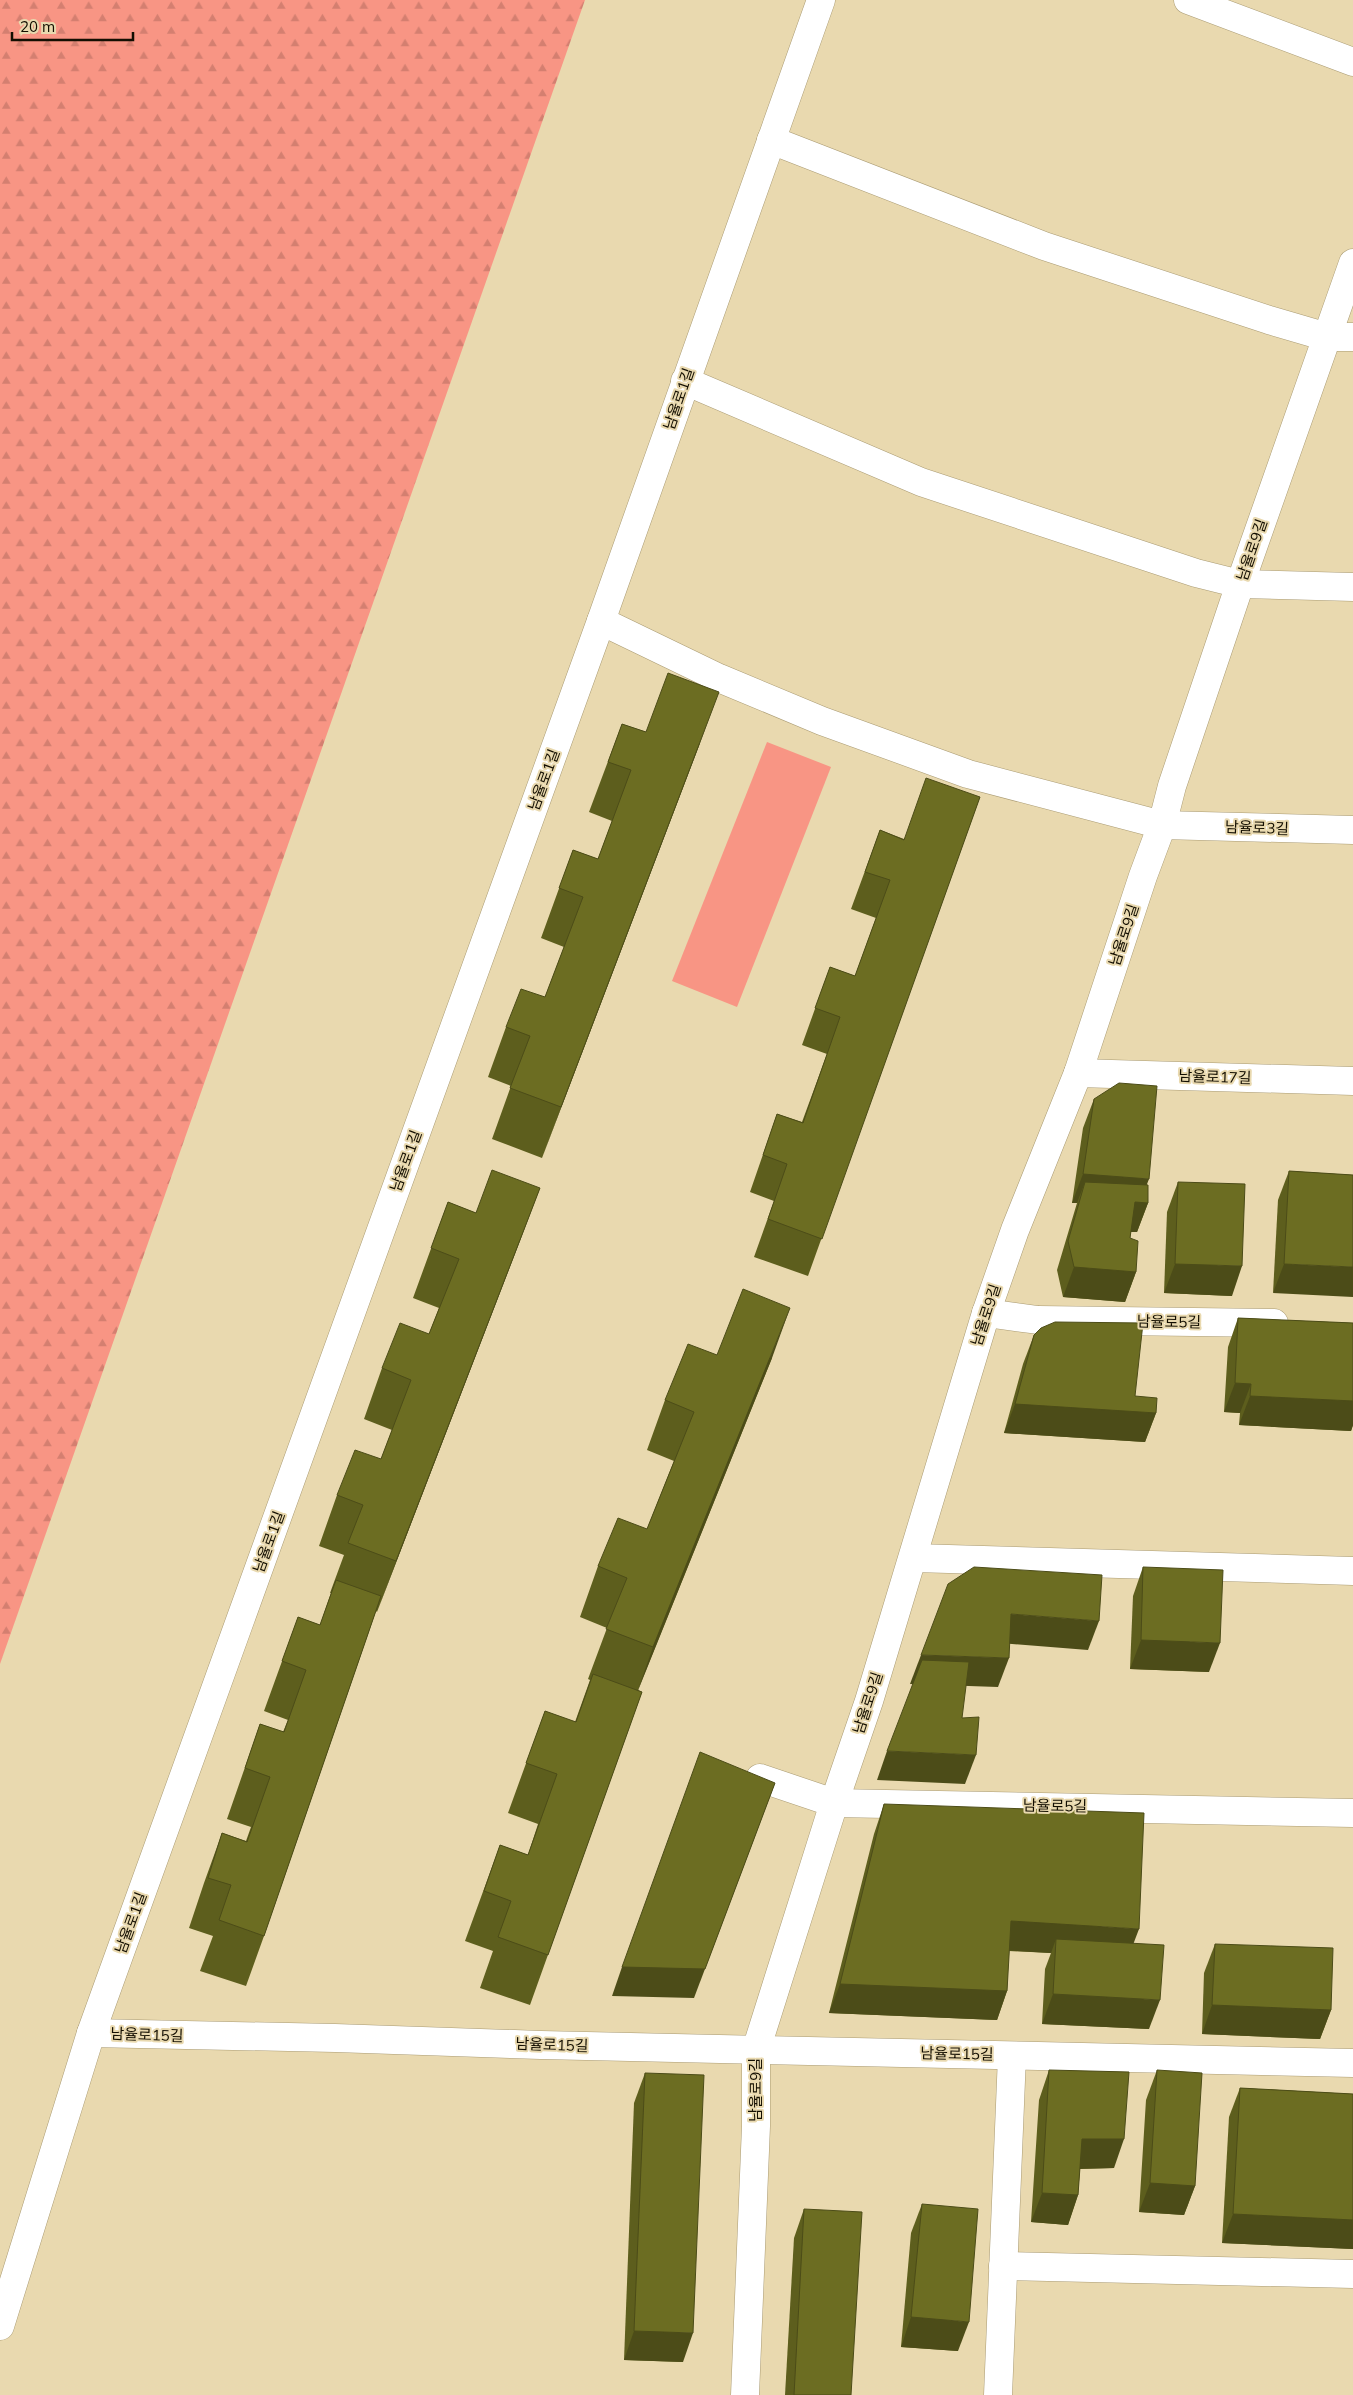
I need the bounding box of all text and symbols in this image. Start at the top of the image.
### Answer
scale bar [12,10,134,42]
text: 20 m [20,17,55,36]
street label: 남율로1길 [659,365,698,432]
street label: 남율로9길 [1232,516,1271,583]
street label: 남율로1길 [524,746,563,813]
street label: 남율로3길 [1225,817,1289,838]
street label: 남율로9길 [1105,901,1142,968]
street label: 남율로17길 [1178,1066,1252,1087]
street label: 남율로1길 [386,1127,425,1194]
street label: 남율로9길 [967,1281,1004,1348]
street label: 남율로5길 [1137,1311,1201,1332]
street label: 남율로1길 [249,1508,288,1575]
street label: 남율로9길 [849,1669,886,1736]
street label: 남율로5길 [1023,1795,1087,1816]
street label: 남율로1길 [111,1889,150,1956]
street label: 남율로15길 [110,2024,184,2045]
street label: 남율로15길 [515,2034,589,2055]
street label: 남율로15길 [920,2043,994,2064]
street label: 남율로9길 [746,2058,765,2122]

